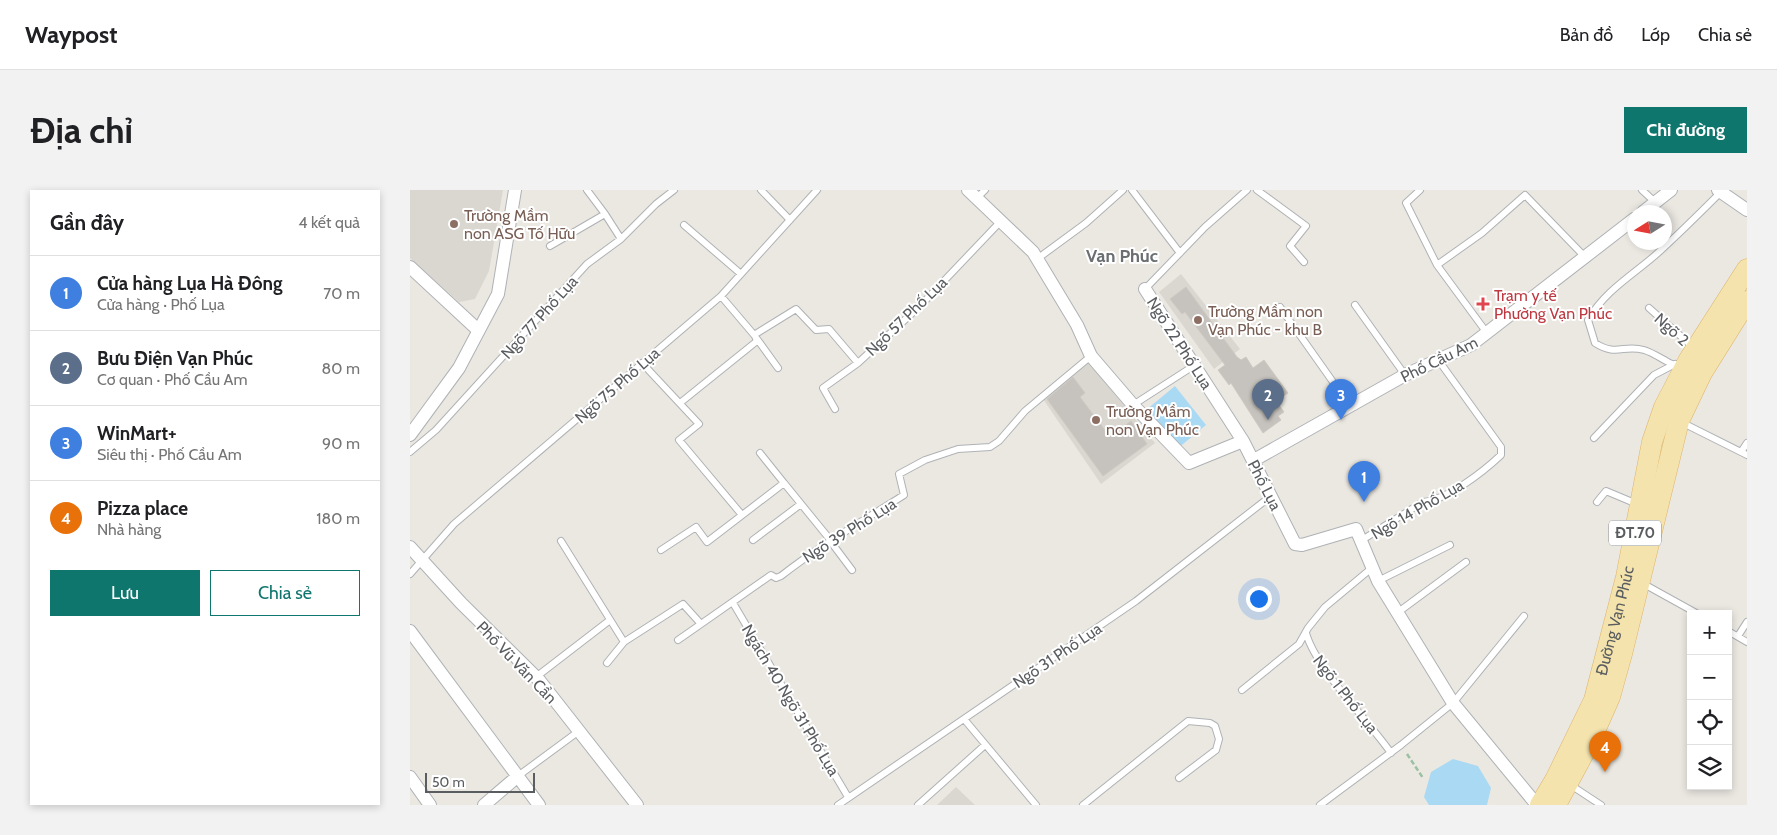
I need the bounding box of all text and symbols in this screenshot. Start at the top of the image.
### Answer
text: Waypost [25,20,117,49]
text: Bản đồ [1560,24,1613,46]
text: Lớp [1641,24,1670,46]
text: Chia sẻ [1698,24,1752,46]
button: Chỉ đường [1624,107,1747,153]
text: Địa chỉ [30,109,133,152]
north arrow [1627,205,1672,250]
place label: Trường Mầm non ASG Tố Hữu [464,206,575,243]
text: Gần đây [50,210,124,235]
text: 4 kết quả [298,213,360,232]
marker: Trường Mầm non ASG Tố Hữu [448,218,460,230]
district label: Vạn Phúc [1086,245,1158,267]
text: Cửa hàng Lụa Hà Đông [97,272,283,295]
street label: Ngõ 77 Phố Lụa [497,272,582,363]
street label: Ngõ 57 Phố Lụa [862,273,951,360]
text: 1 [63,284,69,303]
text: 70 m [323,284,360,303]
place label: Trạm y tế Phường Vạn Phúc [1494,286,1612,323]
street label: Ngõ 22 Phố Lụa [1143,294,1217,393]
text: Cửa hàng · Phố Lụa [97,295,225,314]
marker: Trạm y tế Phường Vạn Phúc [1476,297,1490,311]
place label: Trường Mầm non Vạn Phúc - khu B [1208,302,1323,339]
street label: Ngõ 2 [1651,309,1693,350]
marker: Trường Mầm non Vạn Phúc - khu B [1192,314,1204,326]
street label: Phố Cầu Am [1398,333,1481,386]
street label: Ngõ 75 Phố Lụa [571,343,664,427]
text: Bưu Điện Vạn Phúc [97,347,253,370]
text: 2 [62,359,70,378]
text: 80 m [322,359,360,378]
text: Cơ quan · Phố Cầu Am [97,370,248,389]
pin: 2 [1252,379,1284,420]
pin: 3 [1325,379,1357,420]
place label: Trường Mầm non Vạn Phúc [1106,402,1199,439]
marker: Trường Mầm non Vạn Phúc [1090,414,1102,426]
text: WinMart+ [97,422,176,445]
text: 3 [62,434,70,453]
text: 90 m [322,434,360,453]
text: Siêu thị · Phố Cầu Am [97,445,242,464]
street label: Phố Lụa [1244,457,1285,514]
pin: 1 [1348,461,1380,502]
street label: Ngõ 14 Phố Lụa [1368,475,1467,544]
street label: Ngõ 39 Phố Lụa [799,494,900,567]
text: Pizza place [97,497,188,520]
text: 4 [61,509,71,528]
text: 180 m [316,509,360,528]
text: Nhà hàng [97,520,161,539]
road number: ĐT.70 [1609,520,1661,546]
street label: Đường Vạn Phúc [1592,565,1638,678]
button: Lưu [50,570,200,616]
button: Chia sẻ [210,570,360,616]
your location [1246,586,1272,612]
map controls [1687,610,1732,790]
button: + [1687,610,1732,655]
street label: Phố Vũ Văn Cẩn [473,617,561,708]
street label: Ngõ 31 Phố Lụa [1009,619,1106,692]
street label: Ngách 40 Ngõ 31 Phố Lụa [738,621,843,780]
street label: Ngõ 1 Phố Lụa [1309,651,1382,738]
button: − [1687,655,1732,700]
button: locate [1687,700,1732,745]
pin: 4 [1589,731,1621,772]
button: layers [1687,745,1732,790]
scale bar [425,770,535,793]
text: 50 m [432,773,465,791]

